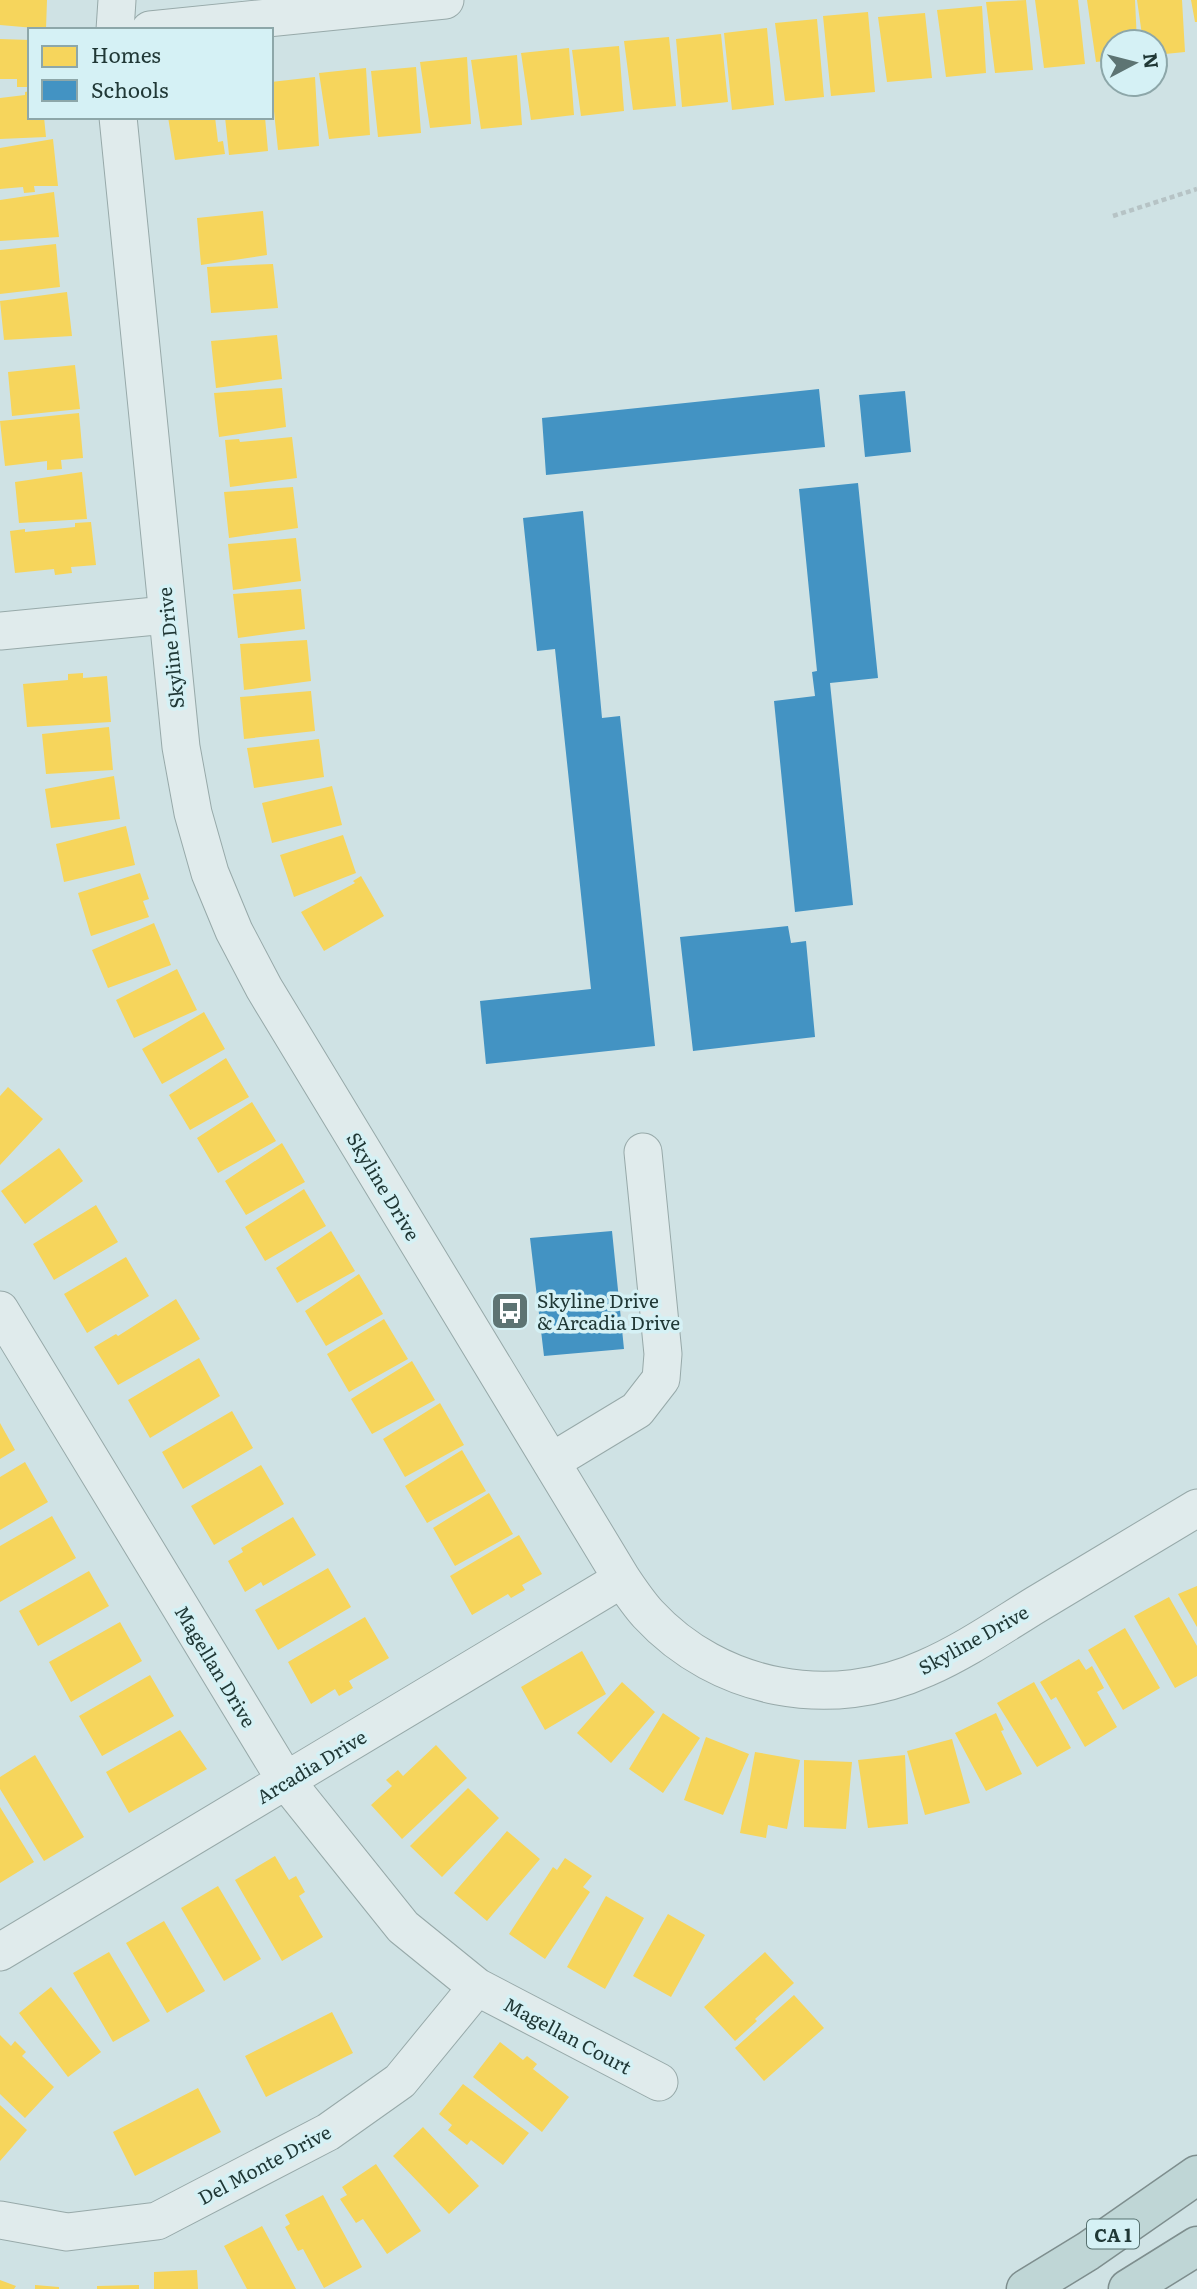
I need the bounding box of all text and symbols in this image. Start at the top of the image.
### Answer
legend [28,28,273,119]
north arrow [1099,28,1169,98]
text: Homes [91,38,161,69]
text: N [1137,51,1167,70]
text: Schools [91,73,169,104]
street label: Skyline Drive [150,586,190,710]
street label: Skyline Drive [341,1127,427,1246]
place label: Skyline Drive & Arcadia Drive [537,1286,680,1336]
bus stop icon: Skyline Drive & Arcadia Drive [489,1290,531,1332]
street label: Skyline Drive [913,1597,1033,1681]
street label: Magellan Drive [169,1600,264,1732]
street label: Arcadia Drive [251,1722,371,1810]
street label: Magellan Court [499,1990,637,2081]
street label: Del Monte Drive [193,2117,336,2211]
road number: CA 1 [1087,2220,1139,2248]

